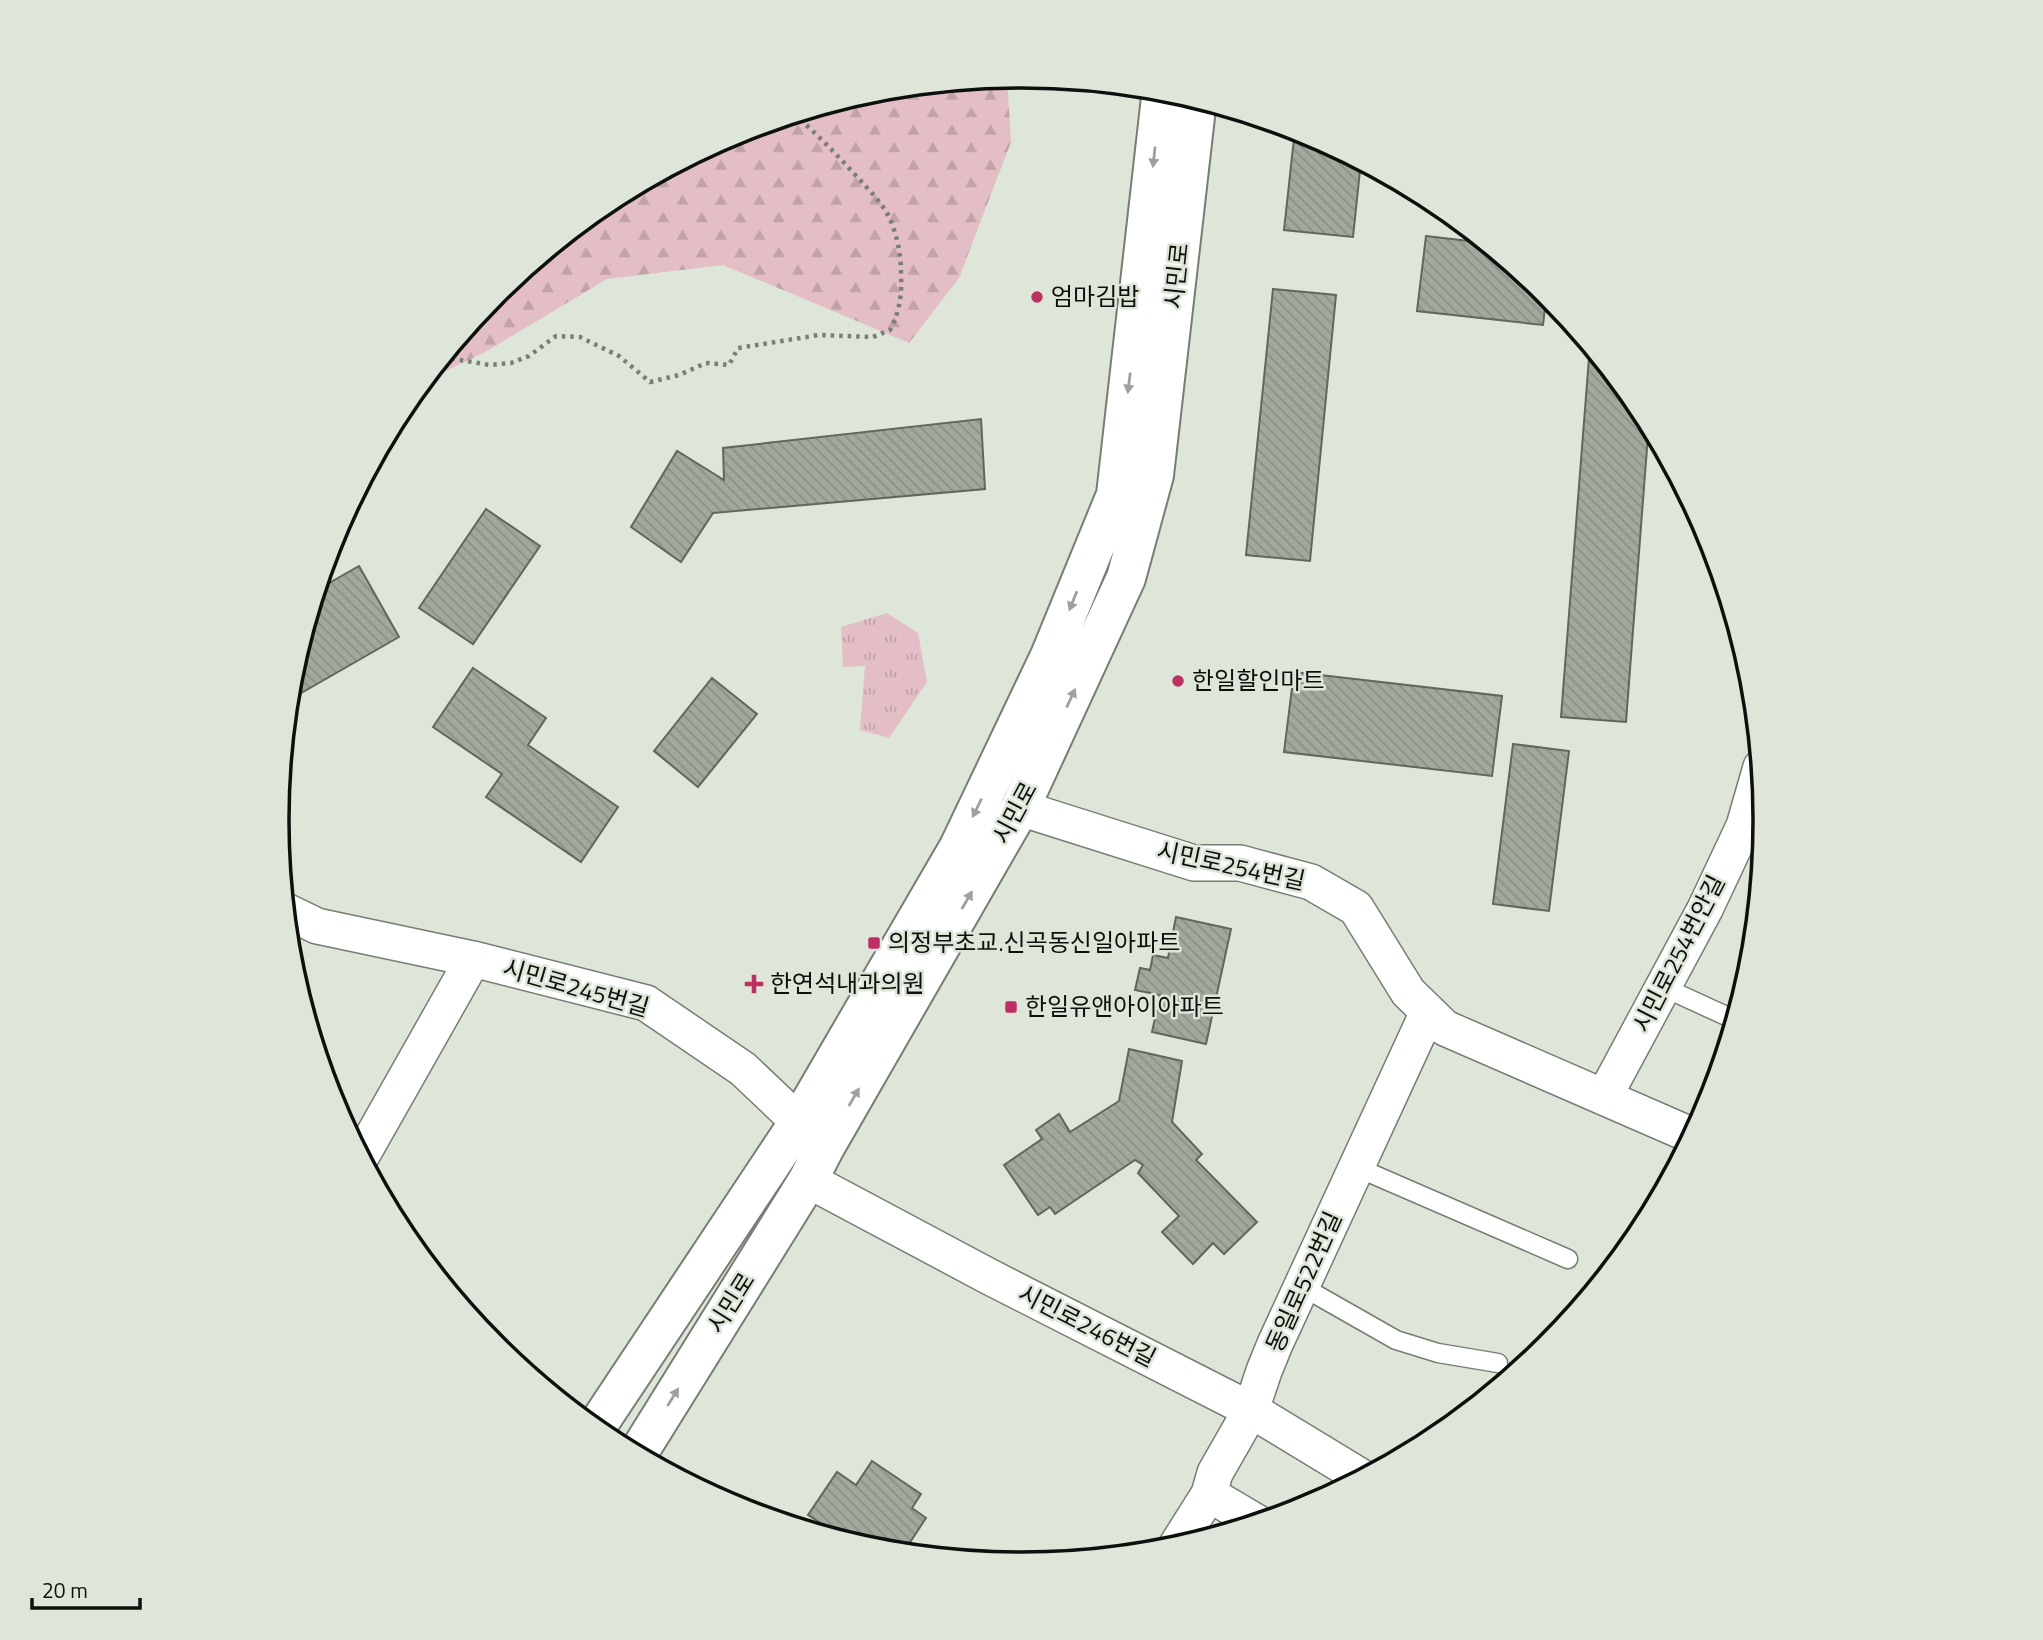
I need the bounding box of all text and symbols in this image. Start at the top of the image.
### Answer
one-way arrow [1149,146,1160,168]
street label: 시민로 [1155,241,1197,311]
place label: 엄마김밥 [1051,278,1139,314]
marker: 엄마김밥 [1029,289,1045,305]
one-way arrow [1124,372,1135,394]
one-way arrow [1067,591,1078,612]
place label: 한일할인마트 [1192,662,1324,698]
marker: 한일할인마트 [1170,673,1186,689]
one-way arrow [1065,688,1077,708]
street label: 시민로 [983,775,1046,850]
one-way arrow [972,798,983,818]
street label: 시민로254번길 [1154,832,1309,898]
street label: 시민로254번안길 [1623,868,1733,1039]
one-way arrow [961,890,973,910]
place label: 의정부초교.신곡동신일아파트 [888,924,1180,960]
marker: 의정부초교.신곡동신일아파트 [866,935,882,951]
street label: 시민로245번길 [499,949,654,1025]
place label: 한연석내과의원 [770,965,925,1001]
marker: 한연석내과의원 [744,974,764,994]
place label: 한일유앤아이아파트 [1025,988,1224,1024]
marker: 한일유앤아이아파트 [1003,999,1019,1015]
one-way arrow [847,1088,860,1107]
street label: 동일로522번길 [1256,1205,1350,1358]
street label: 시민로 [697,1265,763,1340]
street label: 시민로246번길 [1012,1275,1163,1375]
one-way arrow [666,1387,679,1406]
scale bar [32,1566,140,1610]
text: 20 m [42,1574,88,1606]

